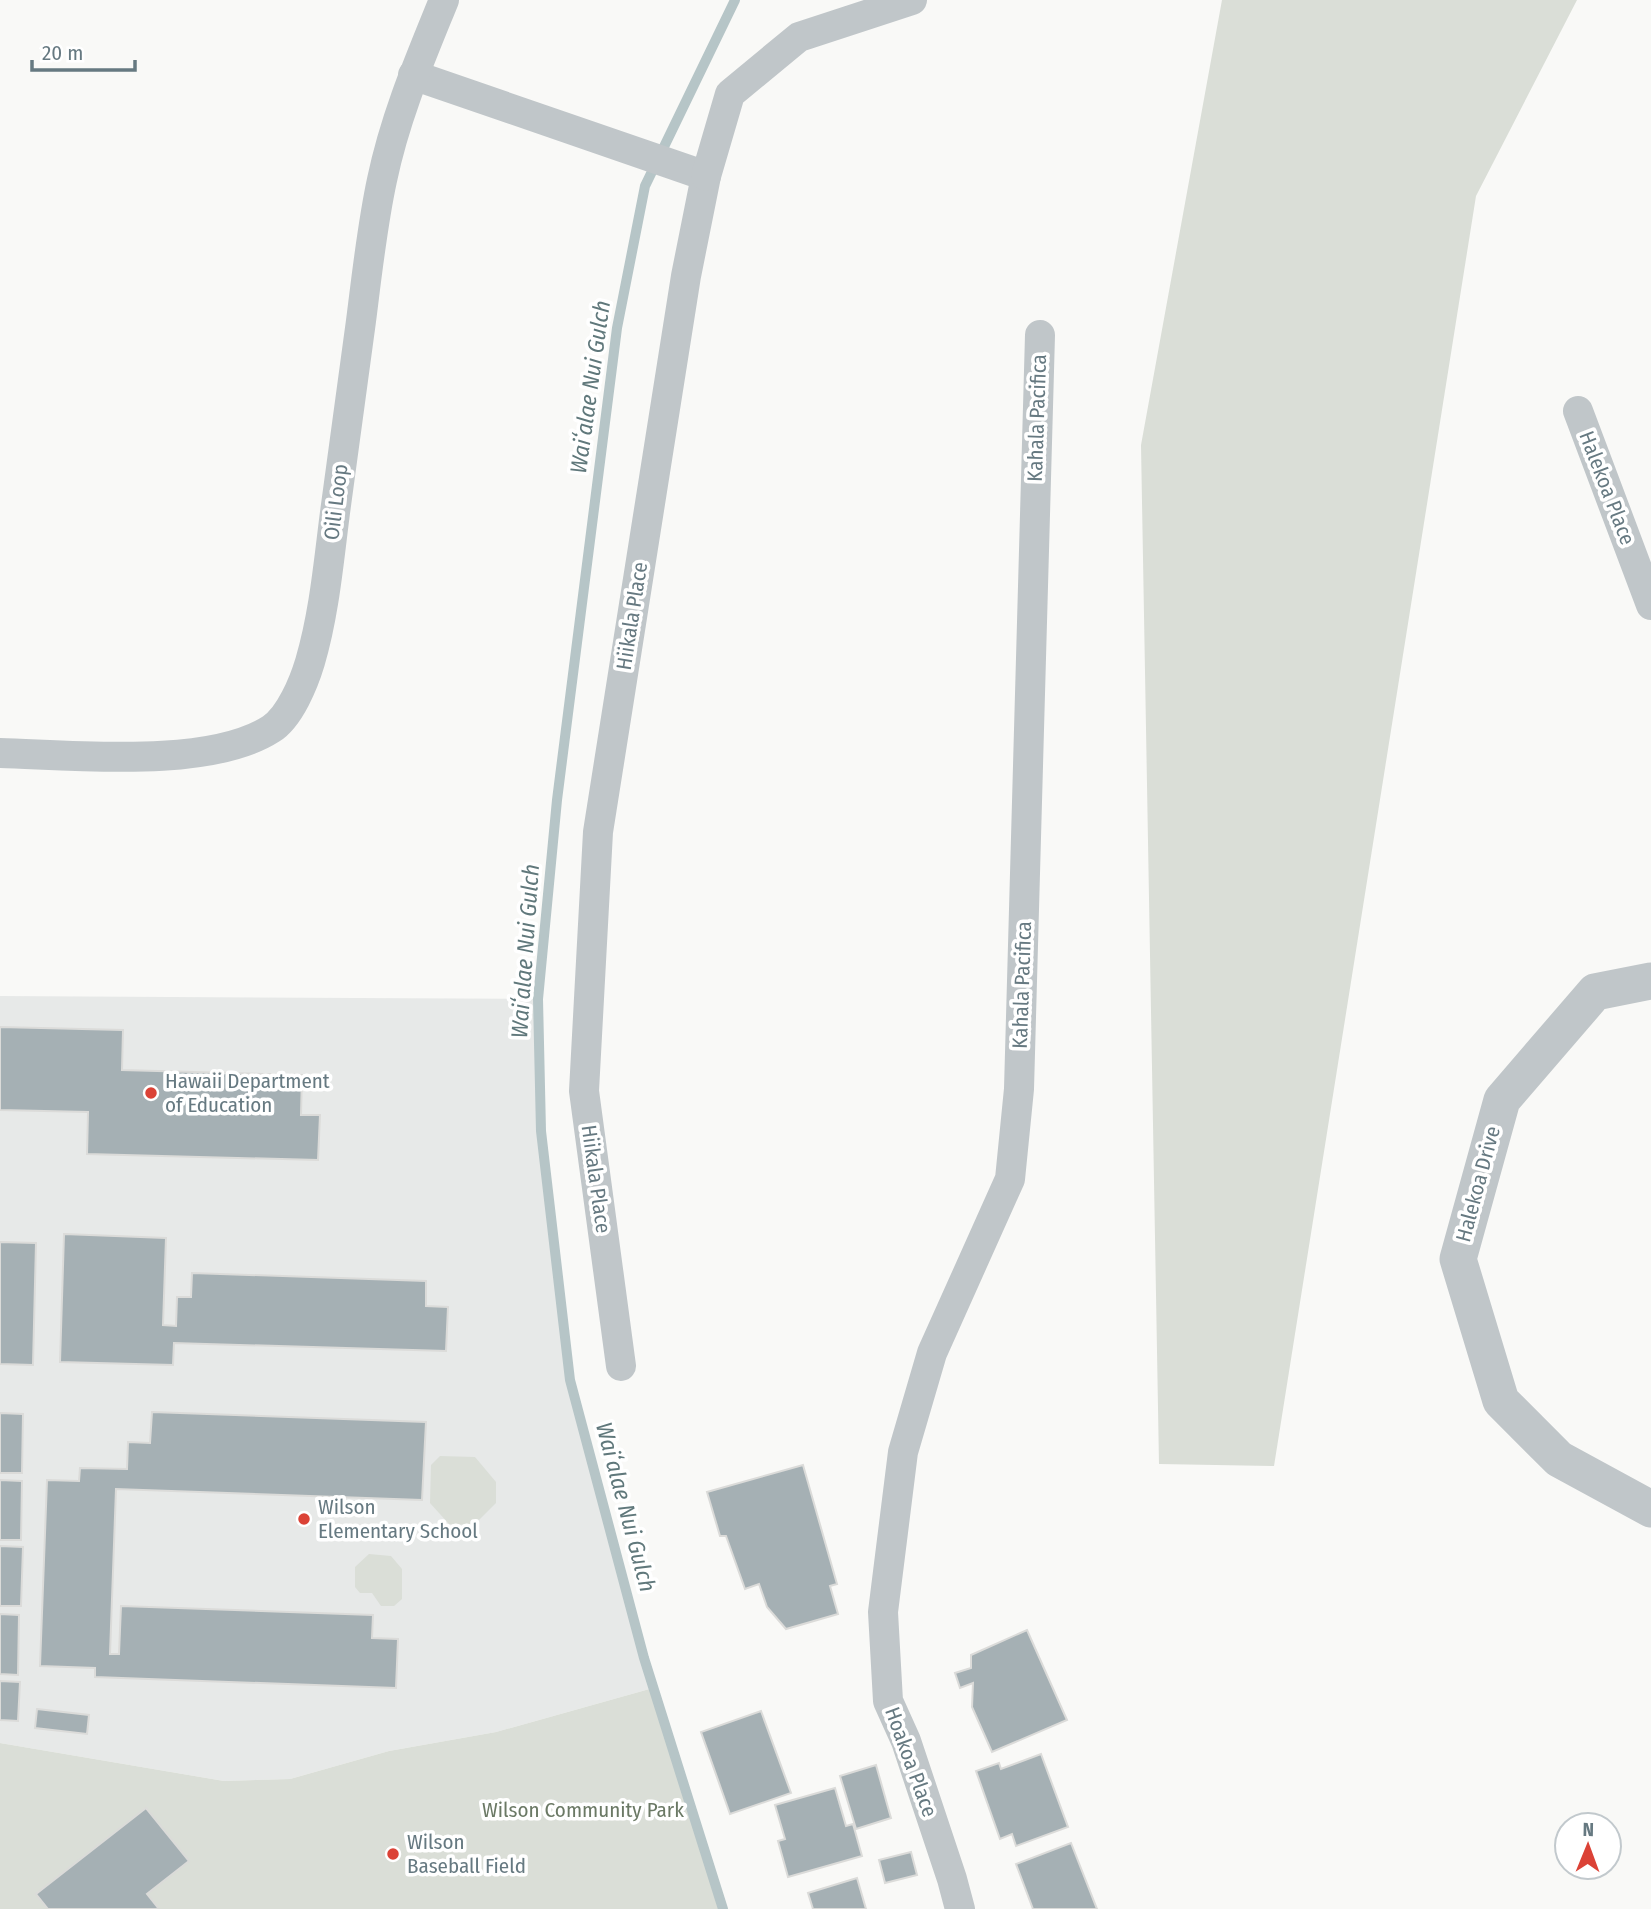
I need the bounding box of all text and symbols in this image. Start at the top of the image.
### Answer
scale bar [32,28,135,72]
text: 20 m [42,40,83,66]
water label: Waiʻalae Nui Gulch [564,299,616,475]
street label: Kahala Pacifica [1022,354,1052,482]
street label: Halekoa Place [1573,427,1641,549]
street label: Oili Loop [318,463,354,541]
street label: Hiikala Place [611,560,653,672]
water label: Waiʻalae Nui Gulch [505,863,545,1039]
street label: Kahala Pacifica [1007,921,1037,1049]
place label: Hawaii Department of Education [165,1068,330,1118]
marker: Hawaii Department of Education [143,1085,159,1101]
street label: Hiikala Place [576,1123,616,1235]
street label: Halekoa Drive [1450,1123,1506,1245]
water label: Waiʻalae Nui Gulch [590,1419,662,1595]
place label: Wilson Elementary School [318,1494,478,1544]
marker: Wilson Elementary School [296,1511,312,1527]
street label: Hoakoa Place [879,1704,943,1820]
park label: Wilson Community Park [482,1797,684,1823]
north arrow [1553,1811,1623,1881]
text: N [1582,1818,1594,1841]
place label: Wilson Baseball Field [407,1829,526,1879]
marker: Wilson Baseball Field [385,1846,401,1862]

